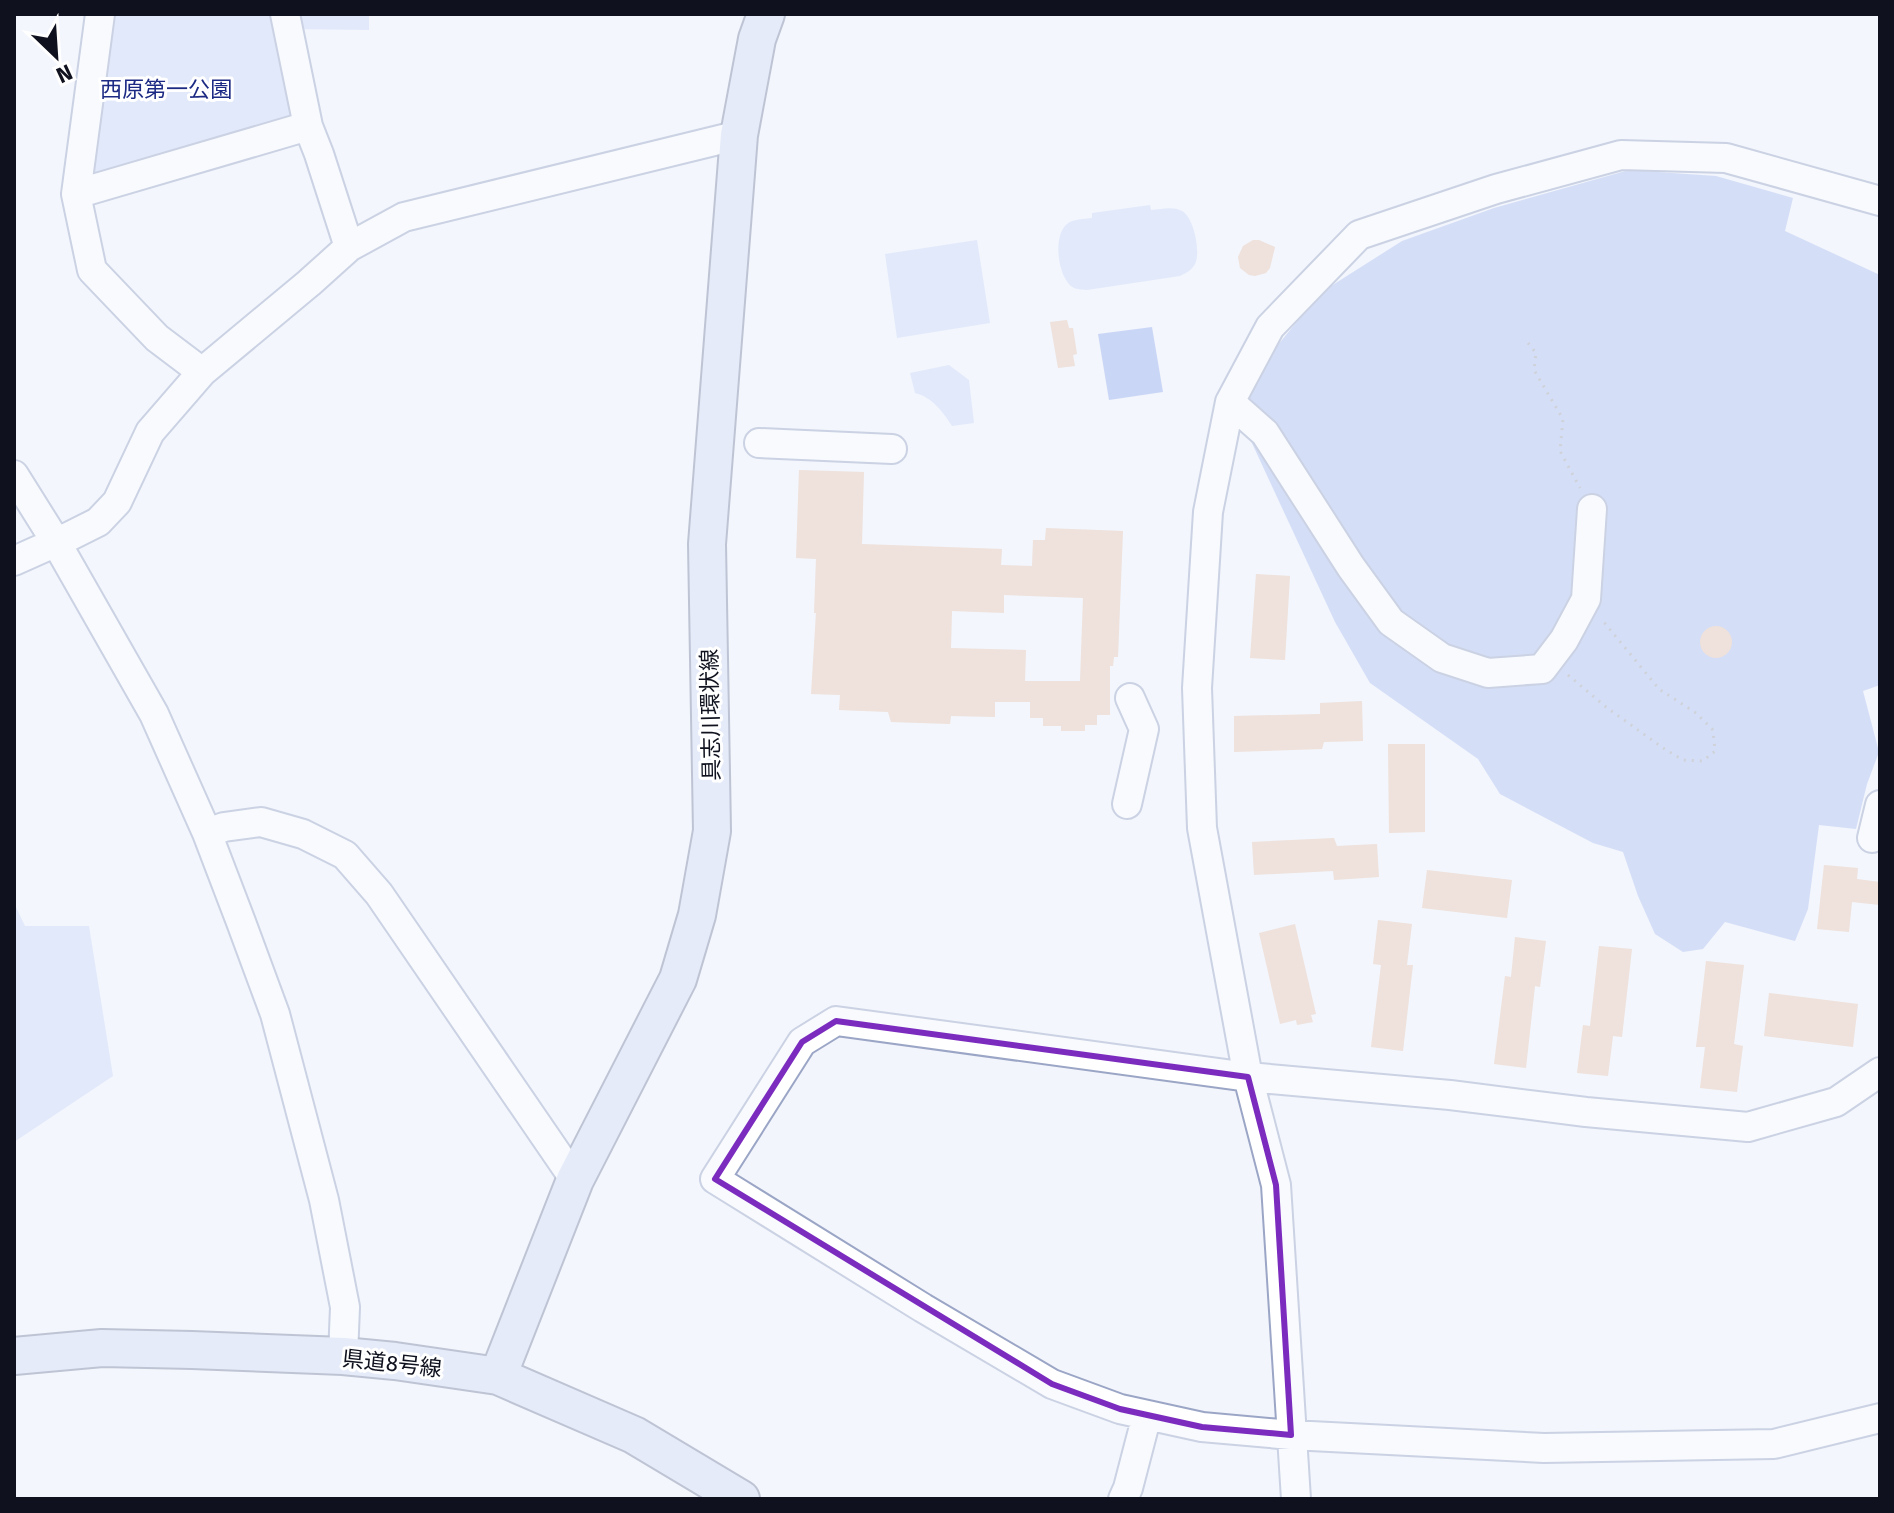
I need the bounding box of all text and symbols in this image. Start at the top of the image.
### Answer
north arrow [16,16,96,96]
text: N [52,58,77,89]
park label: 西原第一公園 [100,76,232,103]
street label: 具志川環状線 [696,649,725,781]
street label: 県道8号線 [341,1345,443,1382]

